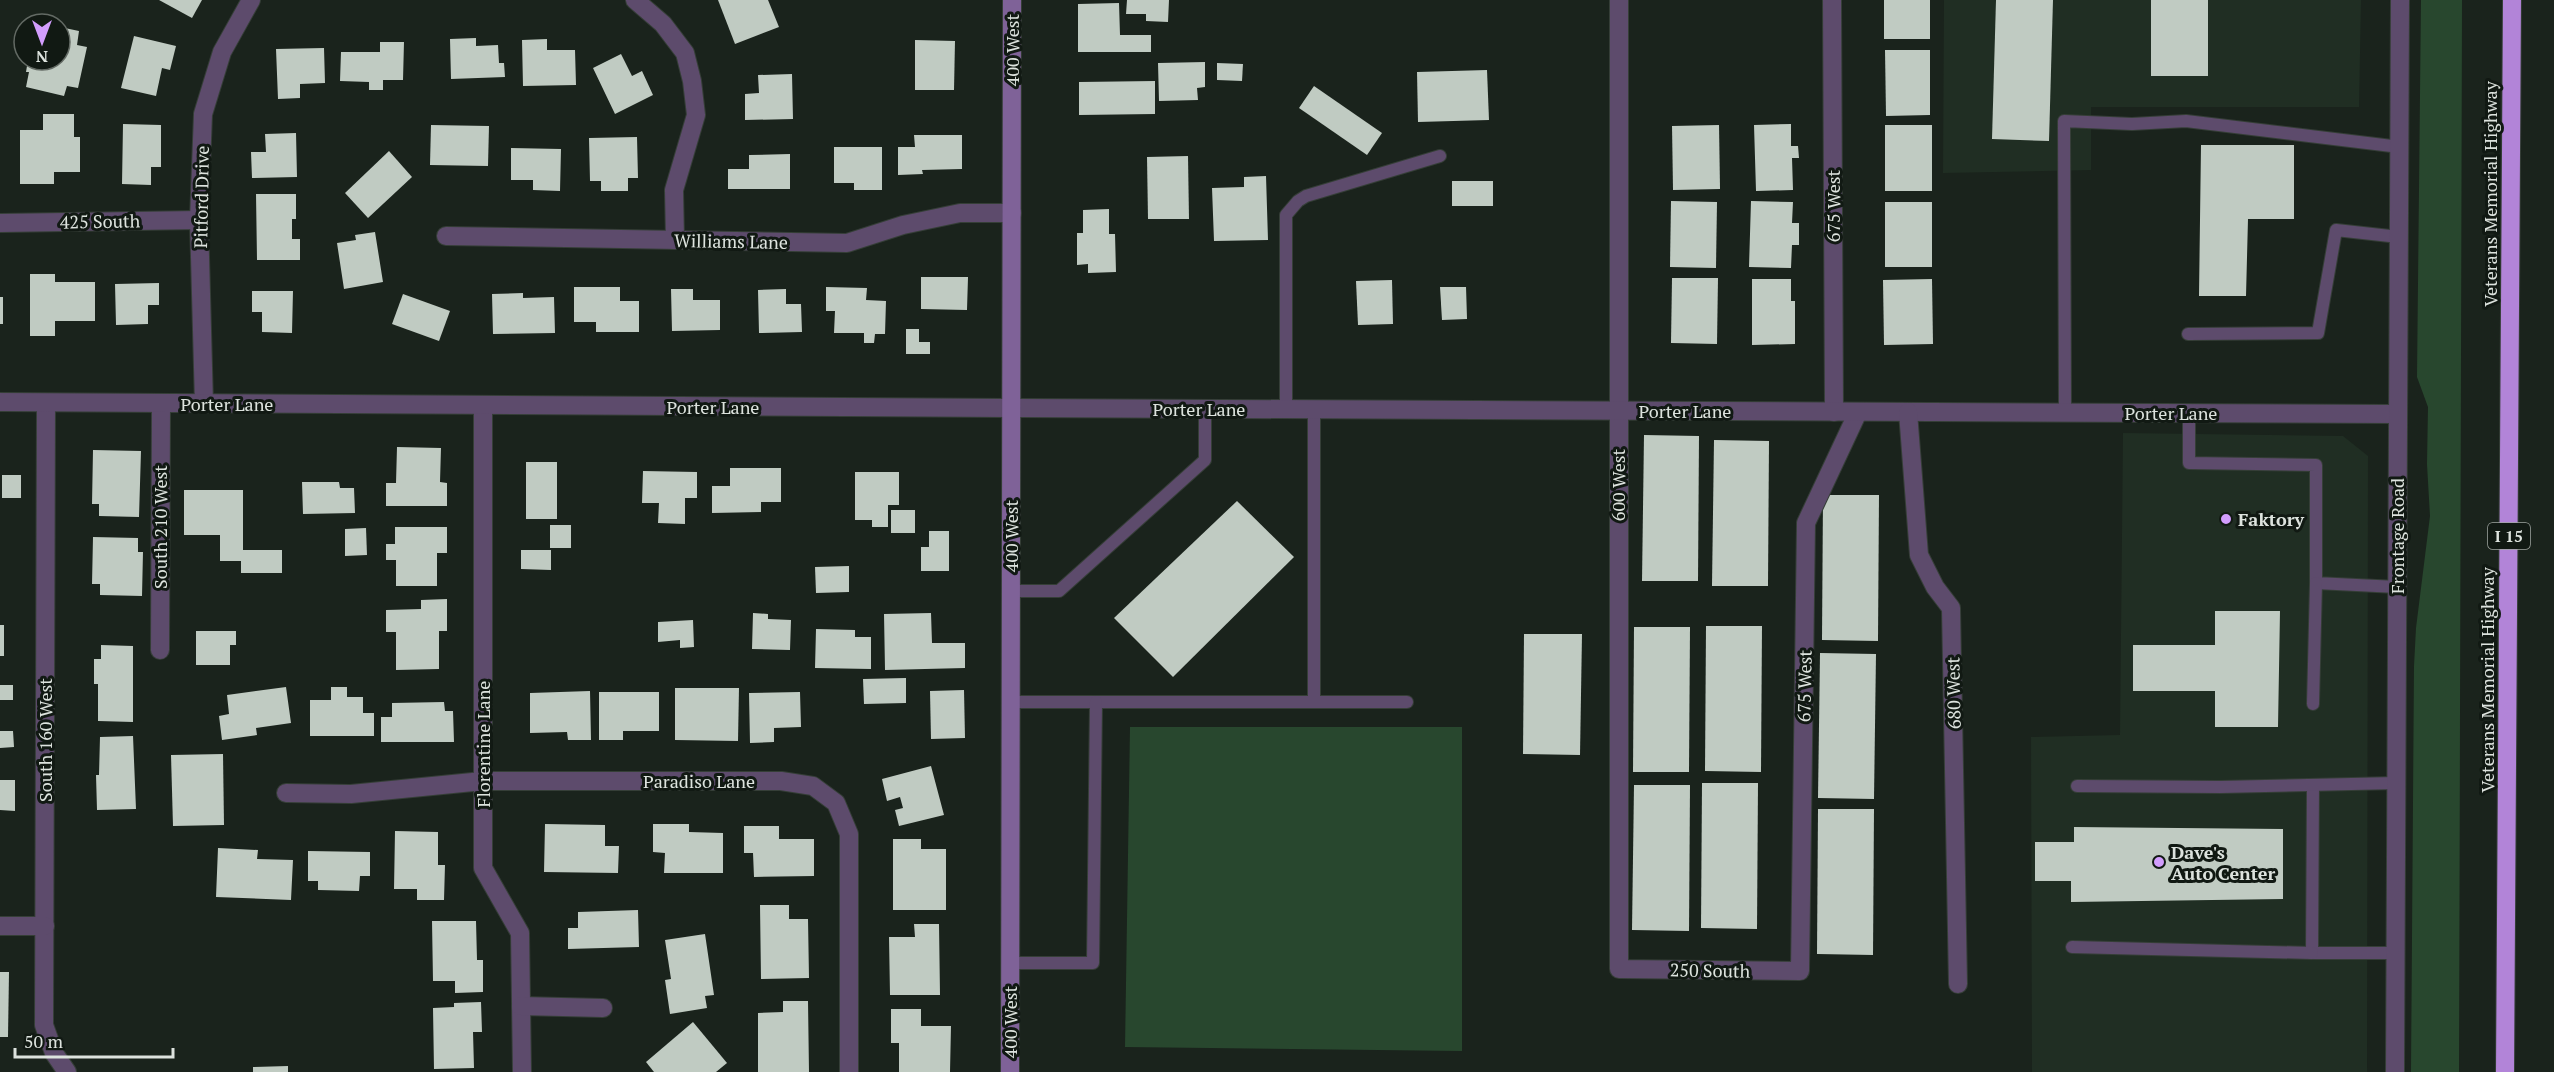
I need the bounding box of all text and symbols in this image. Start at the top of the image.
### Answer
north arrow [12,12,72,72]
street label: 400 West [1000,14,1024,86]
text: N [36,46,48,68]
street label: Veterans Memorial Highway [2478,80,2502,307]
street label: Pitford Drive [188,145,214,249]
street label: 675 West [1821,170,1845,242]
street label: 425 South [60,208,141,234]
street label: Williams Lane [674,228,788,254]
street label: Porter Lane [181,392,273,416]
street label: Porter Lane [667,395,759,419]
street label: Porter Lane [1153,397,1245,421]
street label: Porter Lane [1639,399,1731,423]
street label: Porter Lane [2125,401,2217,425]
street label: 600 West [1606,449,1630,521]
street label: South 210 West [148,465,172,589]
street label: Frontage Road [2385,478,2409,594]
street label: 400 West [999,500,1023,572]
place label: Faktory [2238,507,2305,531]
marker: Faktory [2219,512,2233,526]
road number: I 15 [2488,523,2530,549]
street label: Veterans Memorial Highway [2475,566,2499,793]
street label: 675 West [1791,649,1817,722]
street label: 680 West [1940,656,1966,729]
street label: South 160 West [33,678,57,802]
street label: Florentine Lane [471,681,495,807]
street label: Paradiso Lane [643,769,755,793]
place label: Dave's Auto Center [2171,840,2276,885]
marker: Dave's Auto Center [2152,855,2166,869]
street label: 250 South [1670,957,1751,983]
street label: 400 West [998,986,1022,1058]
scale bar [15,1021,172,1059]
text: 50 m [24,1029,64,1053]

